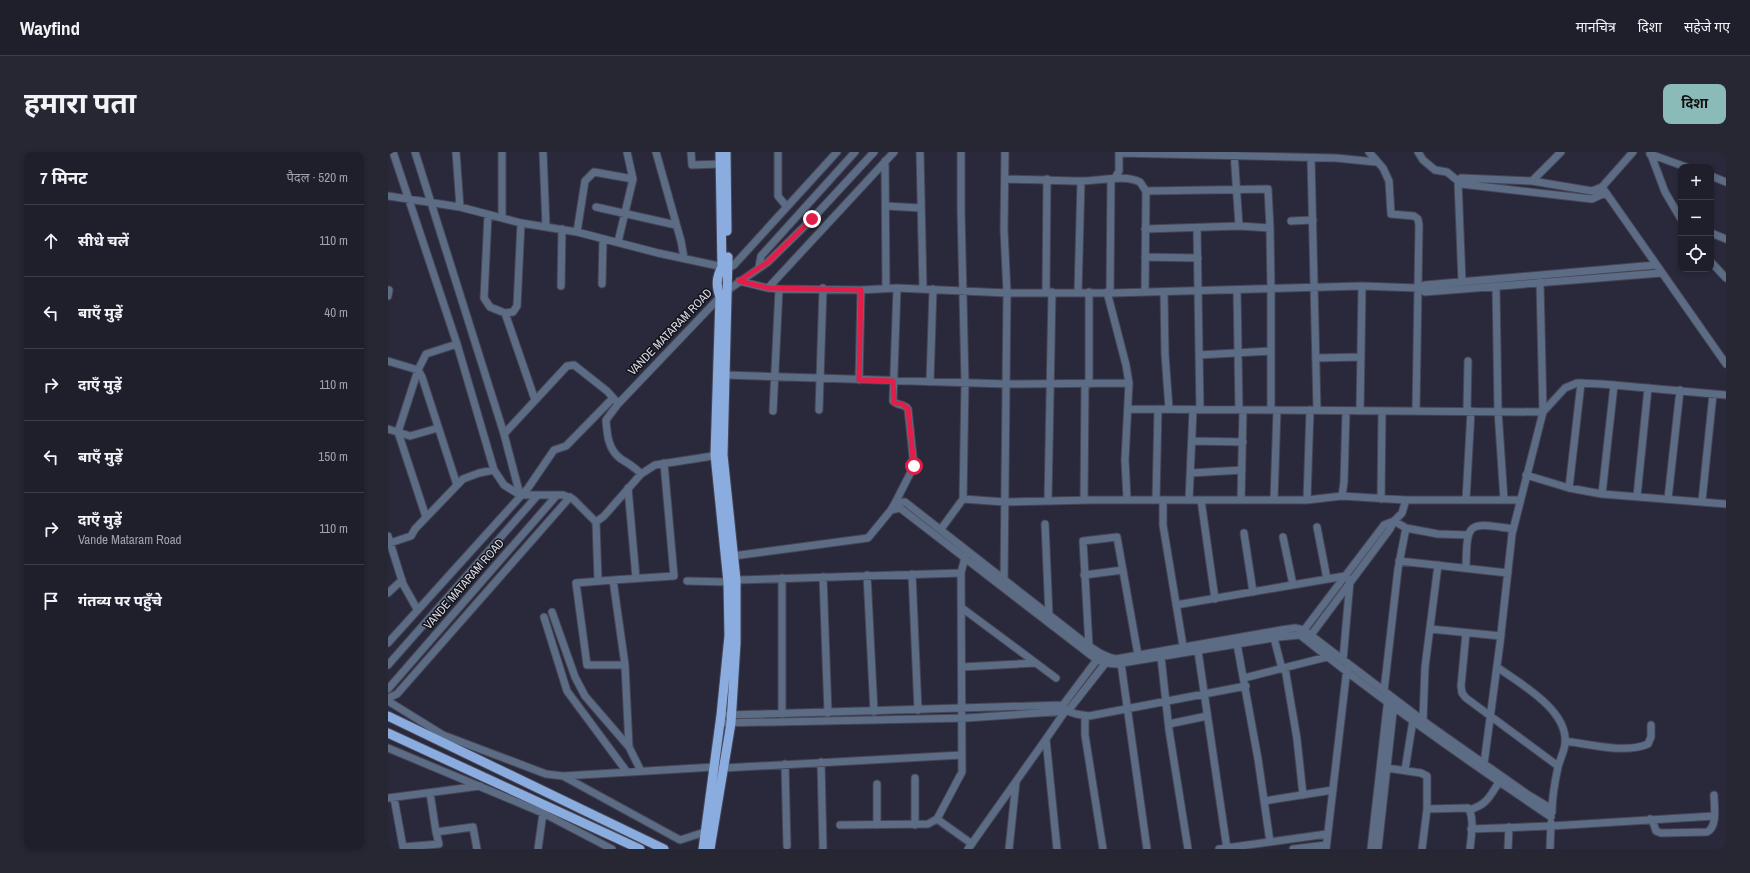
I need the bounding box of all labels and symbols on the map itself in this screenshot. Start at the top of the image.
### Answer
route end [803,210,821,228]
street label: VANDE MATARAM ROAD [624,285,716,379]
route start [905,457,923,475]
street label: VANDE MATARAM ROAD [420,535,508,633]

